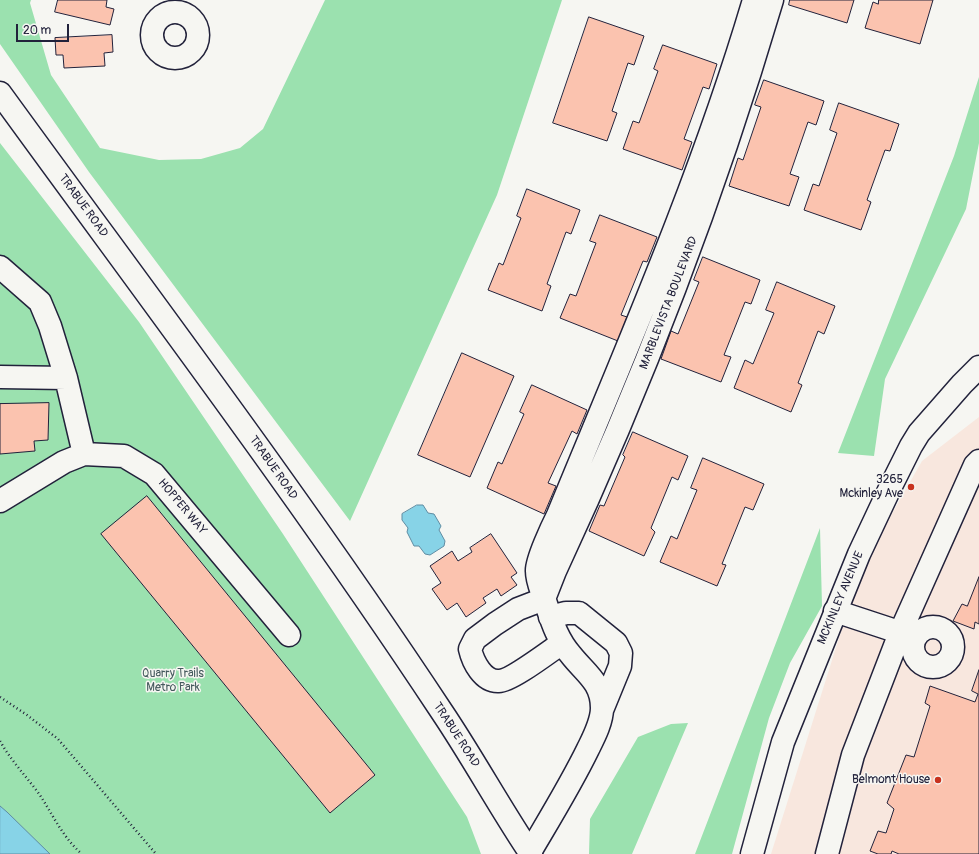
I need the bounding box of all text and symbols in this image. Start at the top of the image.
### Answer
scale bar [18,16,71,42]
text: 20 m [23,23,51,38]
street label: TRABUE ROAD [55,172,111,240]
street label: MARBLEVISTA BOULEVARD [637,234,701,372]
street label: TRABUE ROAD [246,433,300,503]
place label: 3265 Mckinley Ave [840,473,903,501]
street label: HOPPER WAY [154,476,210,538]
marker: 3265 Mckinley Ave [906,482,916,492]
street label: MCKINLEY AVENUE [815,549,867,647]
park label: Quarry Trails Metro Park [142,667,204,695]
street label: TRABUE ROAD [430,700,482,770]
place label: Belmont House [852,773,930,787]
marker: Belmont House [933,775,943,785]

